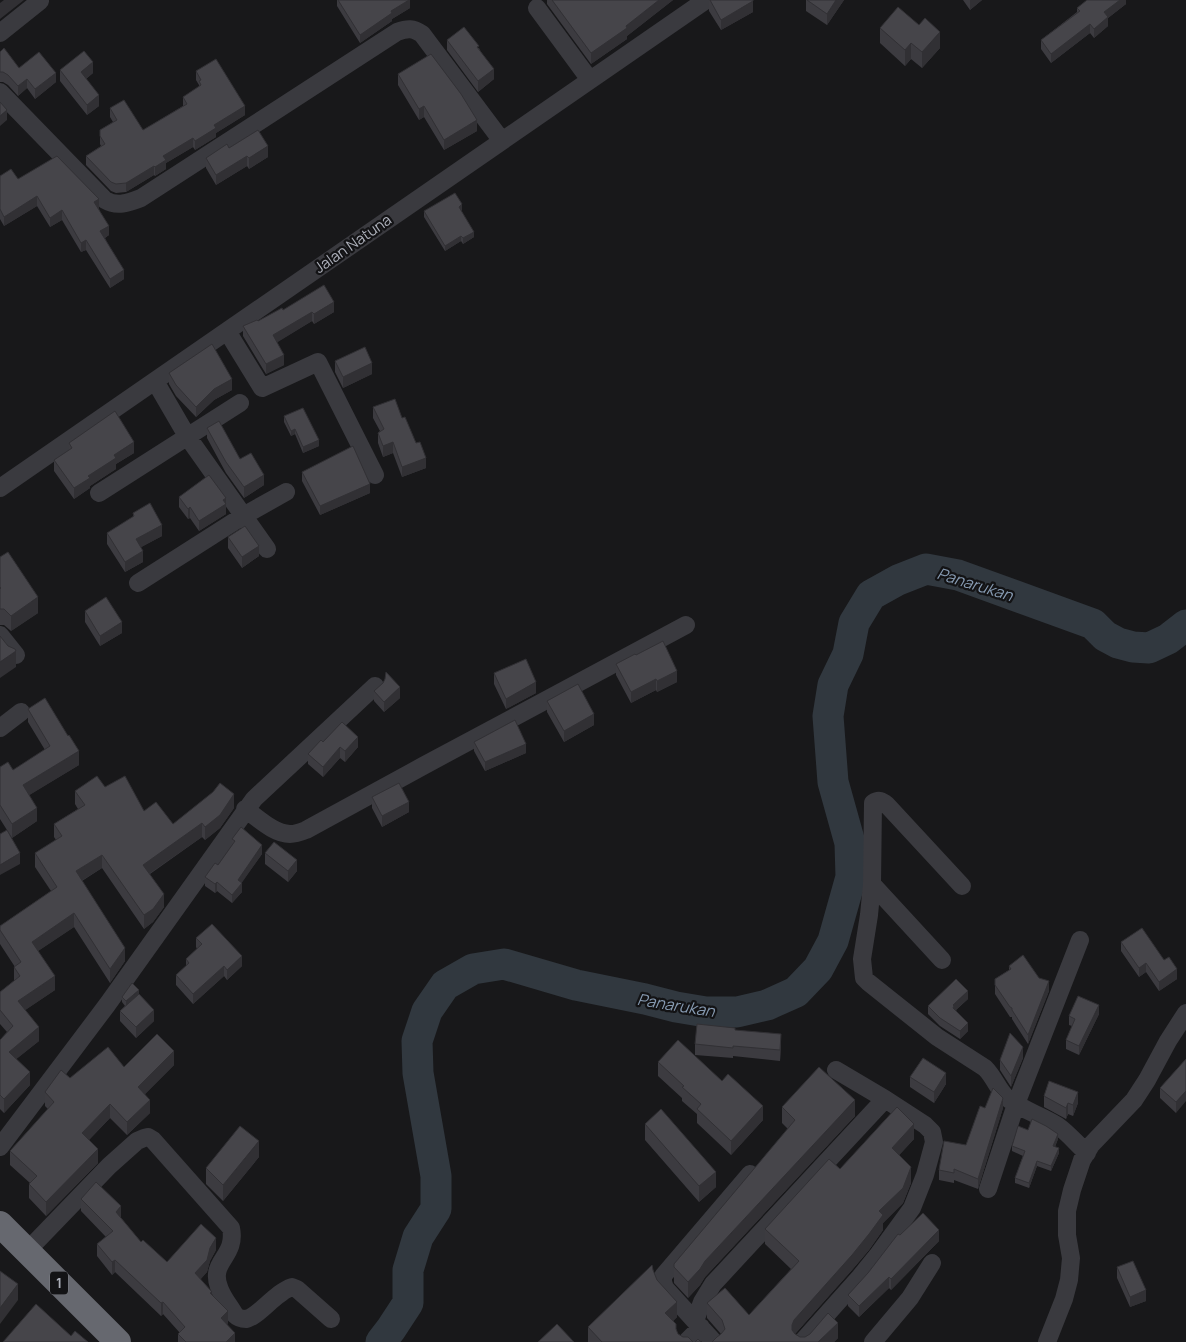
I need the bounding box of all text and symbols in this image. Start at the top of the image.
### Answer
street label: Jalan Natuna [310,209,396,278]
water label: Panarukan [934,562,1016,606]
water label: Panarukan [636,988,717,1022]
road number: 1 [50,1272,68,1295]

